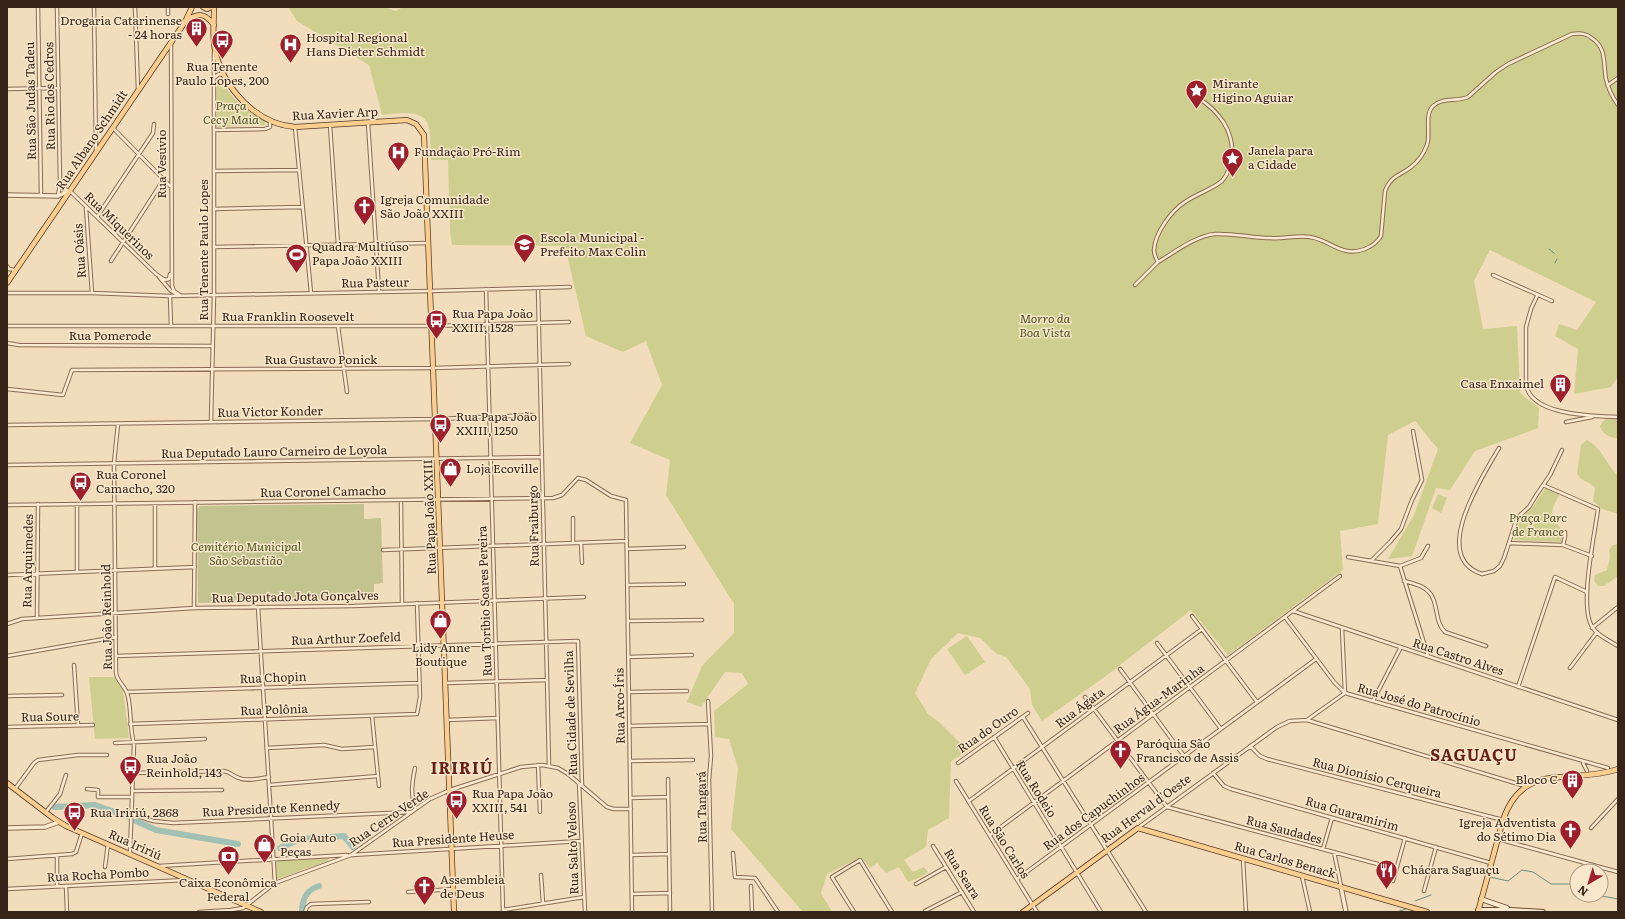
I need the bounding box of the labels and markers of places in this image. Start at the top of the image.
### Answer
place label: Drogaria Catarinense - 24 horas [60,11,183,43]
building icon: Drogaria Catarinense - 24 horas [184,15,210,48]
bus stop icon: Rua Tenente Paulo Lopes, 200 [209,27,235,60]
place label: Hospital Regional Hans Dieter Schmidt [306,28,425,60]
hospital icon: Hospital Regional Hans Dieter Schmidt [278,32,304,65]
place label: Rua Tenente Paulo Lopes, 200 [175,57,269,89]
place label: Mirante Higino Aguiar [1212,74,1294,106]
place icon: Mirante Higino Aguiar [1184,78,1210,111]
hospital icon: Fundação Pró-Rim [386,139,412,172]
place label: Janela para a Cidade [1248,141,1314,173]
place label: Fundação Pró-Rim [414,142,521,160]
place icon: Janela para a Cidade [1219,145,1245,178]
place label: Igreja Comunidade São João XXIII [380,190,489,222]
church icon: Igreja Comunidade São João XXIII [352,194,378,227]
place label: Escola Municipal - Prefeito Max Colin [540,228,646,260]
school or university icon: Escola Municipal - Prefeito Max Colin [512,232,538,265]
place label: Quadra Multiúso Papa João XXIII [312,237,409,269]
sports icon: Quadra Multiúso Papa João XXIII [283,241,309,274]
place label: Rua Papa João XXIII, 1528 [452,304,533,336]
bus stop icon: Rua Papa João XXIII, 1528 [423,308,449,341]
building icon: Casa Enxaimel [1547,371,1573,404]
place label: Casa Enxaimel [1461,374,1544,392]
place label: Rua Papa João XXIII, 1250 [456,407,537,439]
bus stop icon: Rua Papa João XXIII, 1250 [428,411,454,444]
shop icon: Loja Ecoville [438,456,464,489]
place label: Loja Ecoville [466,459,539,477]
place label: Rua Coronel Camacho, 320 [96,465,175,497]
bus stop icon: Rua Coronel Camacho, 320 [68,469,94,502]
shop icon: Lidy Anne Boutique [428,608,454,641]
place label: Lidy Anne Boutique [412,638,470,670]
place label: Paróquia São Francisco de Assis [1136,734,1239,766]
church icon: Paróquia São Francisco de Assis [1107,738,1133,771]
place label: Rua João Reinhold, 143 [146,749,222,781]
bus stop icon: Rua João Reinhold, 143 [117,753,143,786]
building icon: Bloco C [1560,767,1586,800]
place label: Bloco C [1515,770,1558,788]
place label: Rua Papa João XXIII, 541 [472,784,553,816]
bus stop icon: Rua Papa João XXIII, 541 [443,788,469,821]
bus stop icon: Rua Iririú, 2868 [62,800,88,833]
place label: Rua Iririú, 2868 [90,803,179,821]
place label: Igreja Adventista do Sétimo Dia [1459,813,1557,845]
church icon: Igreja Adventista do Sétimo Dia [1558,817,1584,850]
place label: Goia Auto Peças [280,828,336,860]
shop icon: Goia Auto Peças [252,832,278,865]
bank icon: Caixa Econômica Federal [215,843,241,876]
restaurant icon: Chácara Saguaçu [1373,857,1399,890]
place label: Chácara Saguaçu [1402,860,1500,878]
place label: Assembleia de Deus [440,870,505,902]
place label: Caixa Econômica Federal [179,873,277,905]
church icon: Assembleia de Deus [411,874,437,907]

